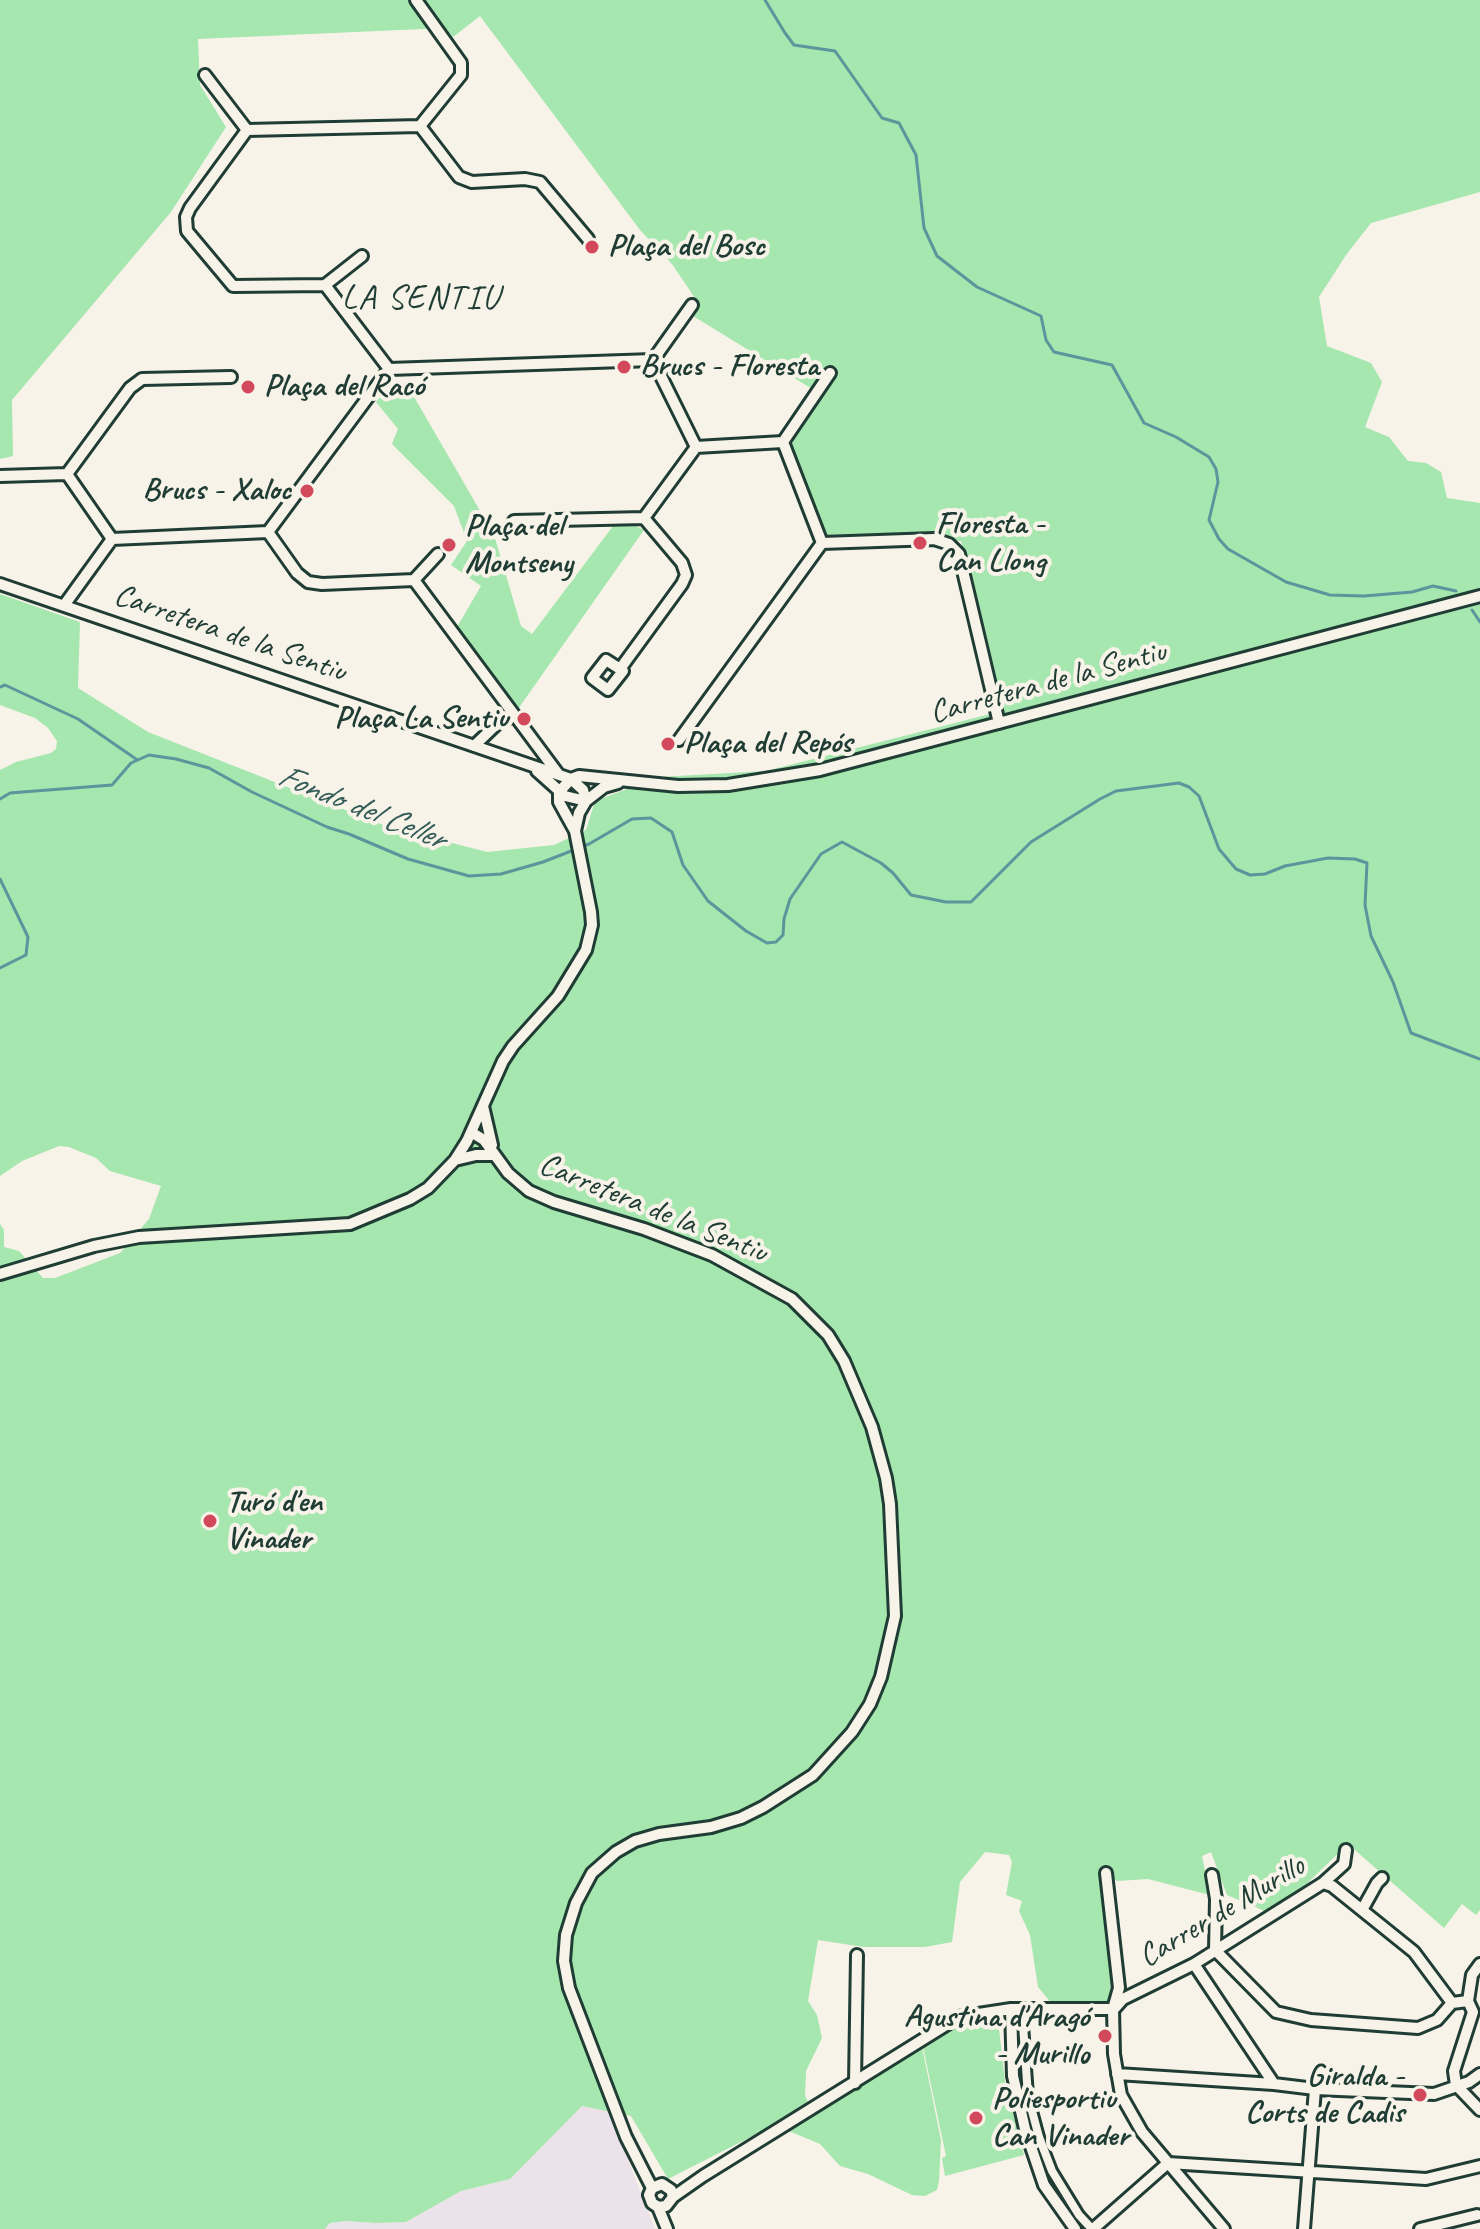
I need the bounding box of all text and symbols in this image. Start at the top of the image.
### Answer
place label: Plaça del Bosc [608,228,765,266]
marker: Plaça del Bosc [583,238,601,256]
district label: LA SENTIU [343,279,499,319]
place label: Brucs - Floresta [640,348,819,386]
marker: Brucs - Floresta [615,358,633,376]
place label: Plaça del Racó [264,368,424,406]
marker: Plaça del Racó [239,378,257,396]
place label: Brucs - Xaloc [142,472,291,510]
marker: Brucs - Xaloc [298,482,316,500]
place label: Floresta - Can Llong [936,506,1046,581]
place label: Plaça del Montseny [465,508,573,583]
marker: Floresta - Can Llong [911,534,929,552]
marker: Plaça del Montseny [440,536,458,554]
street label: Carretera de la Sentiu [109,576,351,692]
street label: Carretera de la Sentiu [926,633,1170,733]
place label: Plaça La Sentiu [334,700,508,738]
marker: Plaça La Sentiu [515,710,533,728]
place label: Plaça del Repós [684,725,852,763]
marker: Plaça del Repós [659,735,677,753]
water label: Fondo del Celler [272,756,450,860]
street label: Carretera de la Sentiu [533,1146,773,1272]
place label: Turó d'en Vinader [226,1484,322,1559]
marker: Turó d'en Vinader [201,1512,219,1530]
street label: Carrer de Murillo [1132,1847,1312,1977]
place label: Agustina d'Aragó - Murillo [904,1999,1089,2074]
marker: Agustina d'Aragó - Murillo [1096,2027,1114,2045]
place label: Giralda - Corts de Cadis [1245,2058,1404,2133]
place label: Poliesportiu Can Vinader [992,2081,1129,2156]
marker: Giralda - Corts de Cadis [1411,2086,1429,2104]
marker: Poliesportiu Can Vinader [967,2109,985,2127]

